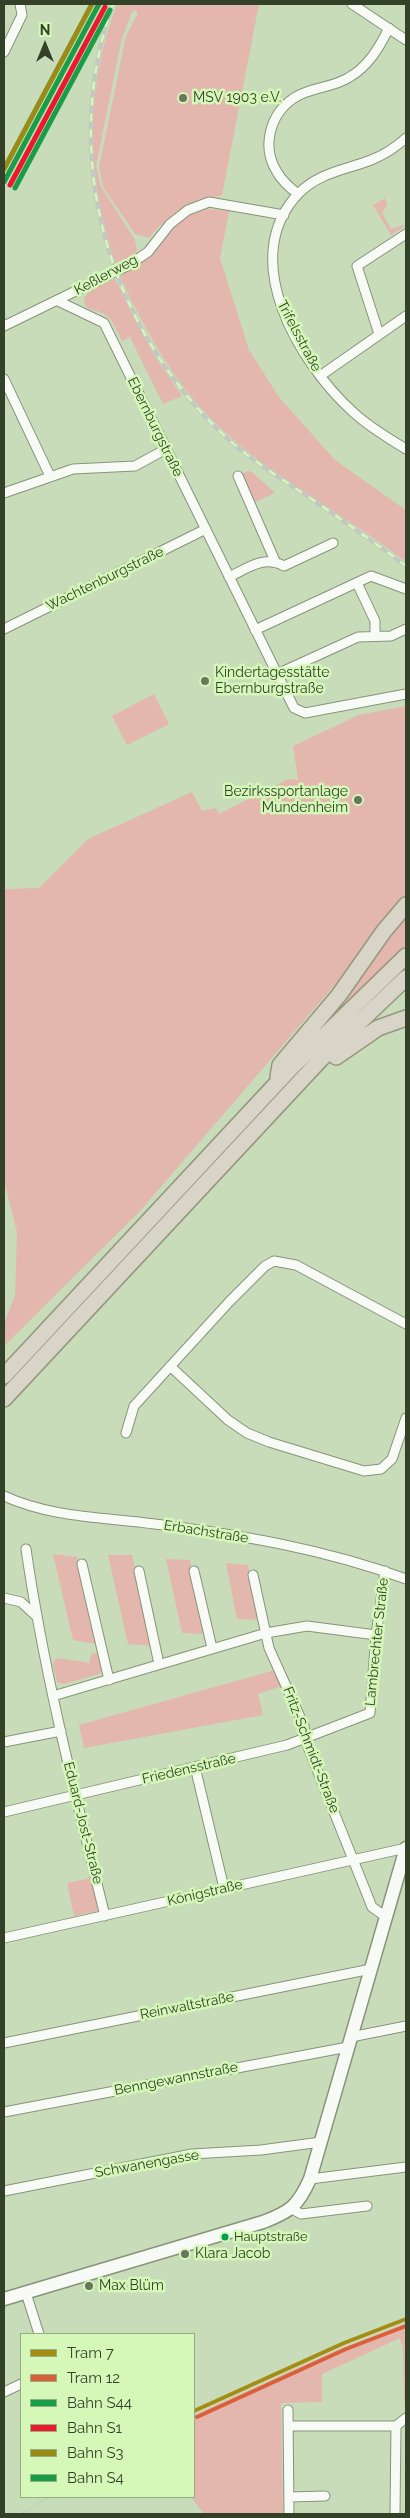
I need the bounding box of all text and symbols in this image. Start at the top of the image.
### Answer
north arrow [20,20,70,70]
text: N [40,22,50,38]
place label: MSV 1903 e.V. [193,90,281,106]
marker: MSV 1903 e.V. [177,92,189,104]
street label: Keßlerweg [71,251,141,299]
street label: Trifelsstraße [273,297,325,375]
street label: Ebernburgstraße [124,374,186,480]
street label: Wachtenburgstraße [44,543,166,615]
place label: Kindertagesstätte Ebernburgstraße [215,665,330,698]
marker: Kindertagesstätte Ebernburgstraße [199,675,211,687]
place label: Bezirkssportanlage Mundenheim [224,784,348,816]
marker: Bezirkssportanlage Mundenheim [352,794,364,806]
street label: Erbachstraße [163,1517,249,1547]
street label: Lambrechter Straße [362,1577,392,1707]
street label: Fritz-Schmidt-Straße [279,1684,343,1816]
street label: Friedensstraße [141,1750,237,1788]
street label: Eduard-Jost-Straße [60,1760,106,1886]
street label: Königstraße [166,1876,244,1910]
street label: Reinwaltstraße [139,1989,235,2023]
street label: Benngewannstraße [113,2059,239,2099]
street label: Schwanengasse [94,2147,200,2181]
place label: Hauptstraße [234,2229,308,2245]
marker: Hauptstraße [220,2232,230,2242]
place label: Klara Jacob [195,2246,270,2262]
marker: Klara Jacob [179,2248,191,2260]
place label: Max Blüm [99,2278,164,2294]
marker: Max Blüm [83,2280,95,2292]
legend [20,2333,195,2498]
text: Tram 7 [67,2344,114,2362]
text: Tram 12 [67,2369,120,2387]
text: Bahn S44 [67,2394,132,2412]
text: Bahn S1 [67,2419,122,2437]
text: Bahn S3 [67,2444,124,2462]
text: Bahn S4 [67,2469,124,2487]

